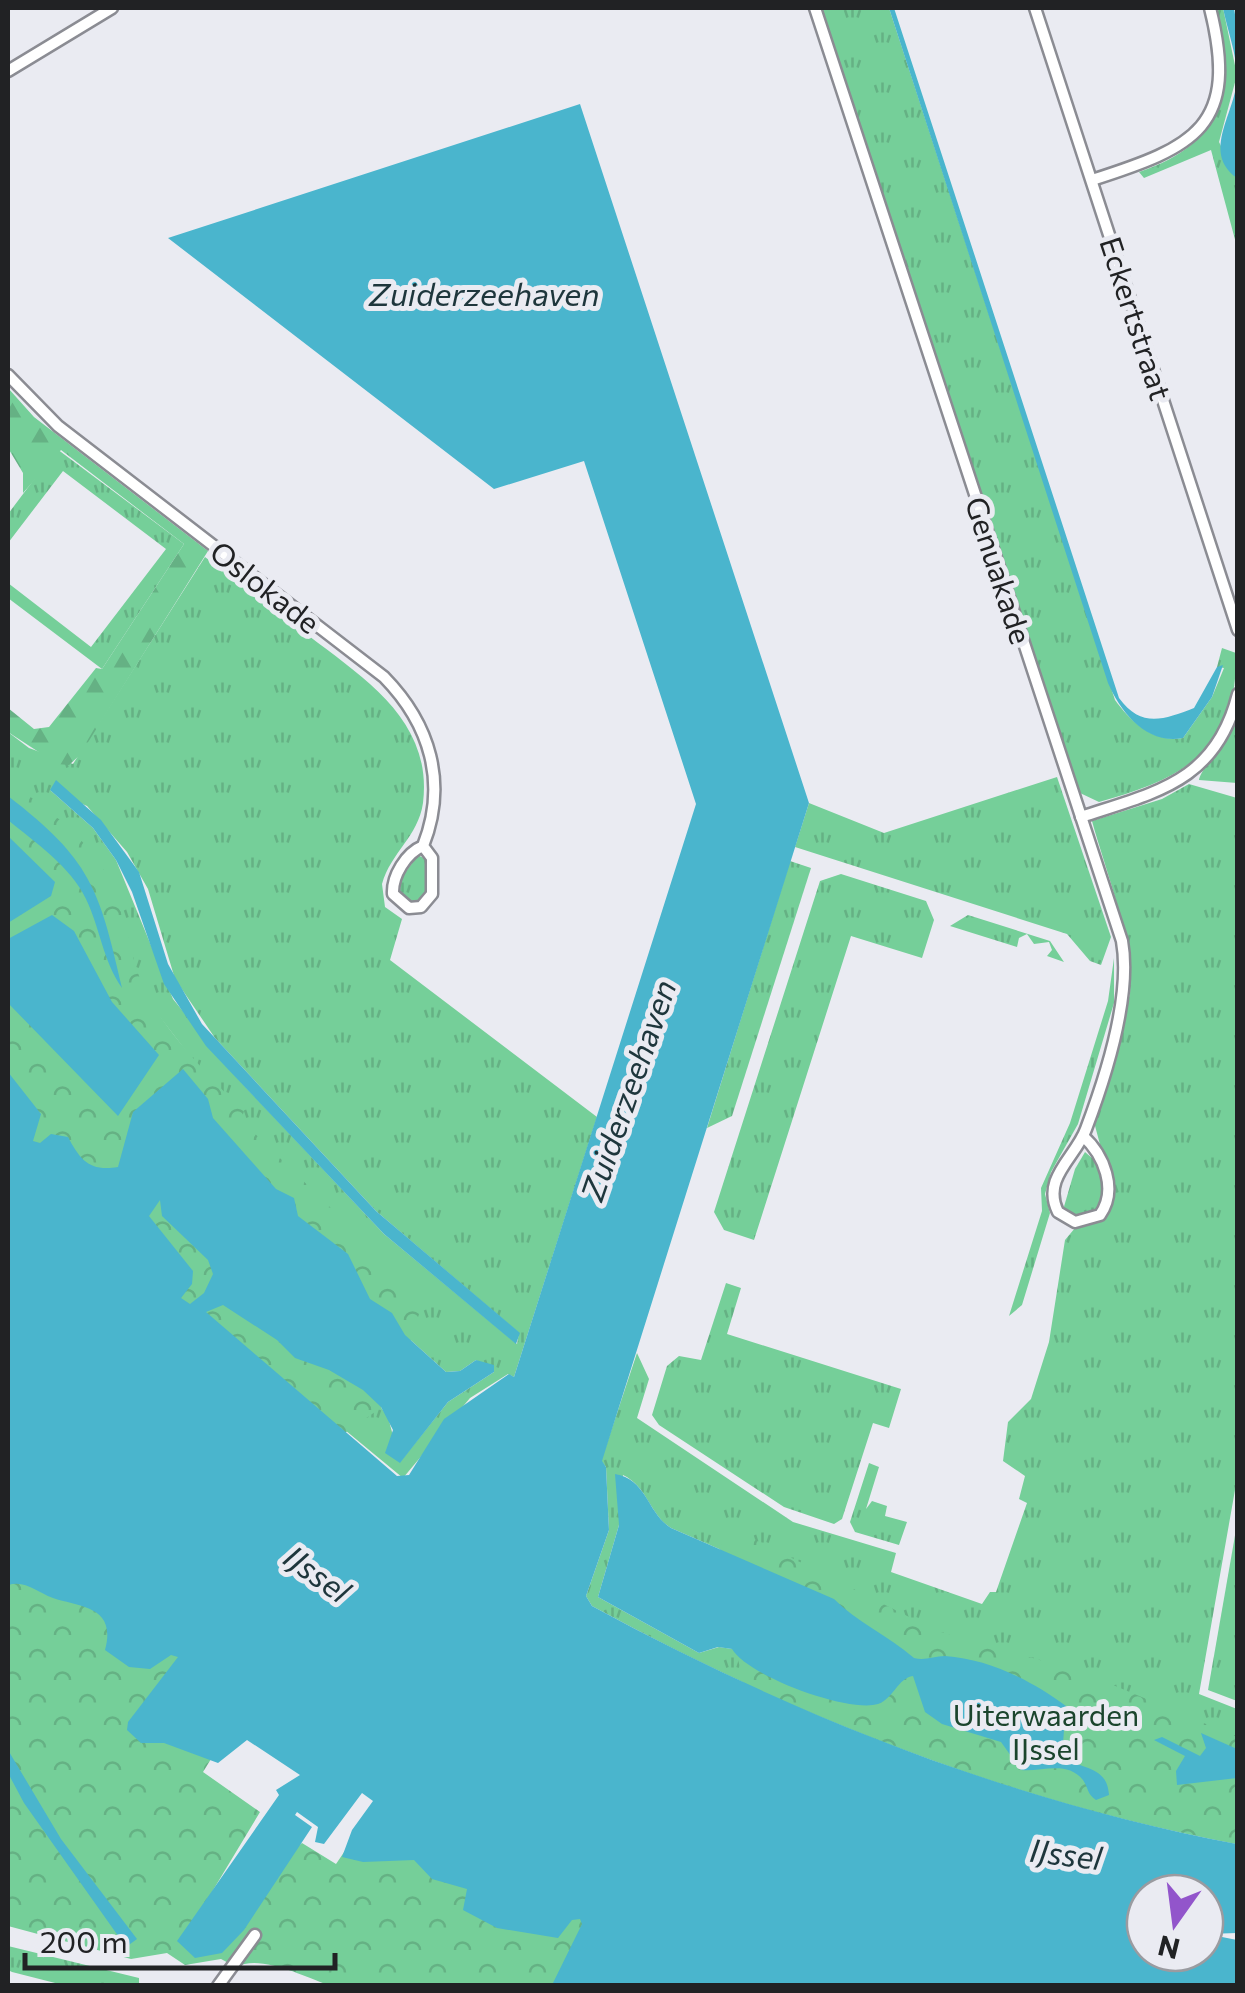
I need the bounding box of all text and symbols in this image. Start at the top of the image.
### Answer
street label: Eckertstraat [1093,232,1181,404]
water label: Zuiderzeehaven [367,273,600,313]
street label: Genuakade [959,492,1041,648]
street label: Oslokade [204,532,328,640]
water label: Zuiderzeehaven [570,974,684,1207]
water label: IJssel [277,1536,360,1611]
park label: Uiterwaarden IJssel [953,1695,1139,1766]
water label: IJssel [1028,1829,1105,1877]
north arrow [1125,1873,1225,1973]
scale bar [25,1908,335,1970]
text: 200 m [40,1922,128,1959]
text: N [1154,1929,1183,1967]

